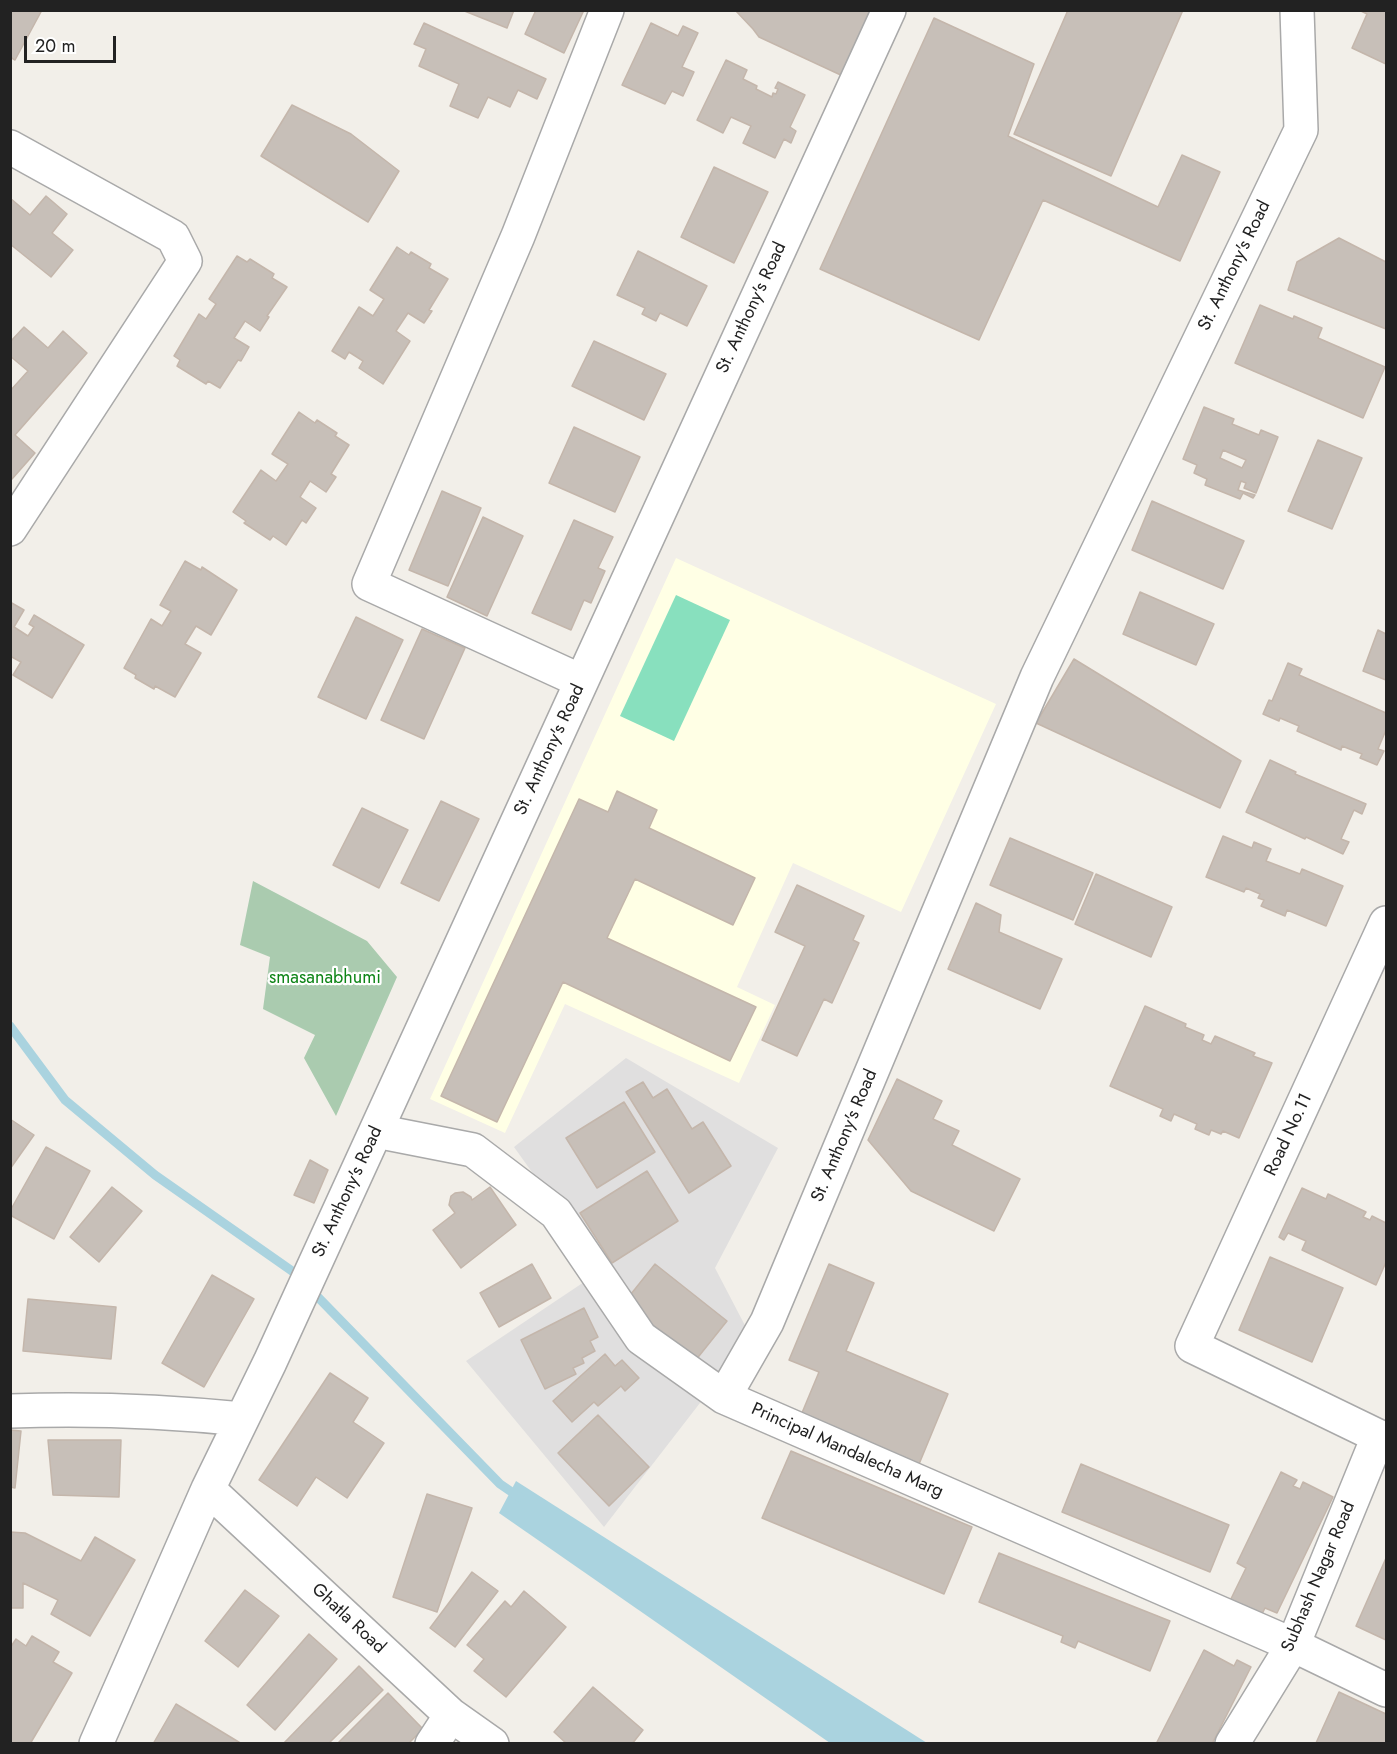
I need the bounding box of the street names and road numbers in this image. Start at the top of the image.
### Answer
street label: St. Anthony's Road [1194,197,1276,335]
street label: St. Anthony's Road [712,239,792,377]
street label: St. Anthony's Road [510,681,590,819]
street label: St. Anthony's Road [807,1066,883,1206]
street label: Road No.11 [1260,1090,1318,1180]
street label: St. Anthony's Road [308,1123,388,1261]
street label: Principal Mandalecha Marg [748,1399,946,1503]
street label: Subhash Nagar Road [1277,1498,1361,1656]
street label: Ghatla Road [306,1579,390,1659]

